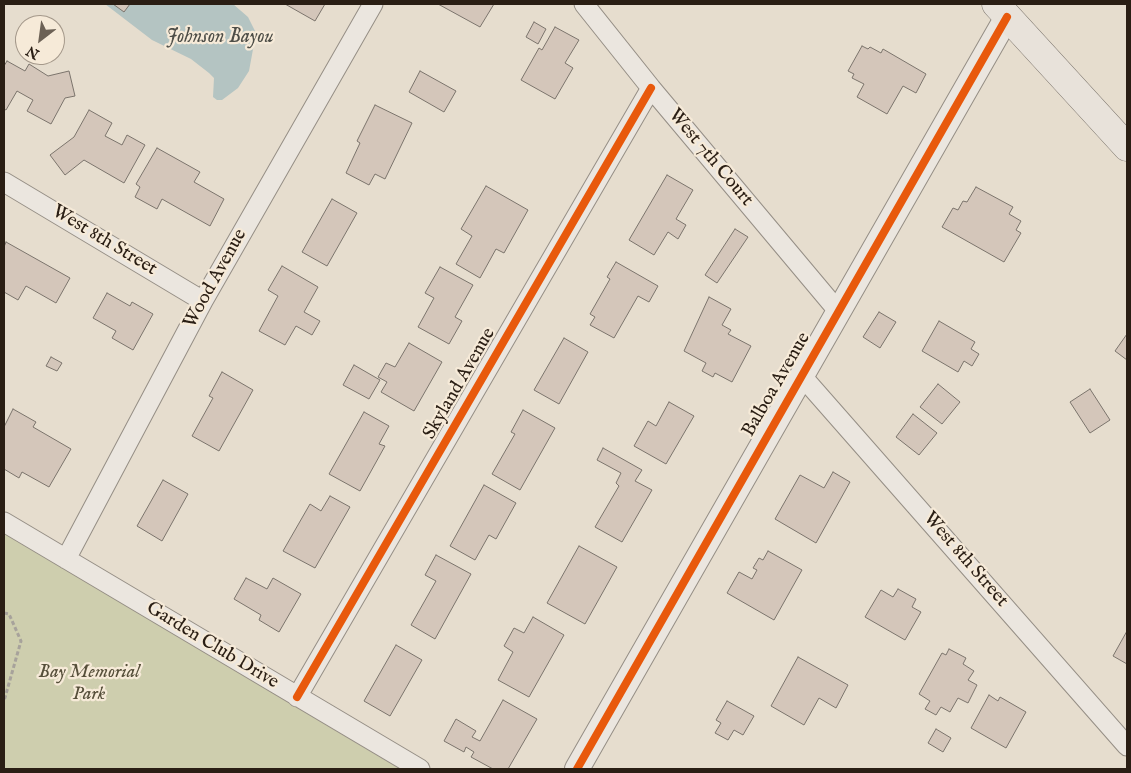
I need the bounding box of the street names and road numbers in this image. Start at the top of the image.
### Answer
street label: West 7th Court [663,105,757,211]
street label: West 8th Street [47,201,161,281]
street label: Wood Avenue [179,225,253,333]
street label: Skyland Avenue [419,324,501,444]
street label: Balboa Avenue [738,329,816,441]
street label: West 8th Street [917,508,1013,612]
street label: Garden Club Drive [142,597,282,695]

